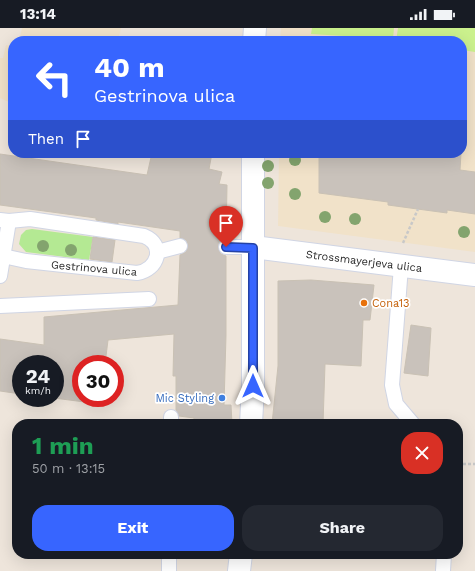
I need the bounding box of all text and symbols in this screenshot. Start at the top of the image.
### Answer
text: 13:14 [20,5,56,23]
text: 40 m [94,51,164,84]
icon: left [28,52,80,104]
text: Gestrinova ulica [94,85,235,106]
icon: arrive [72,128,94,150]
text: Then [28,130,64,148]
pin [209,206,243,247]
icon: arrive [215,212,237,234]
street label: Strossmayerjeva ulica [305,248,423,275]
street label: Gestrinova ulica [50,258,138,279]
place label: Cona13 [372,297,409,310]
marker: Cona13 [359,298,369,308]
speed limit sign: 30 [72,355,124,407]
text: 24 [26,364,50,388]
position arrow [232,365,274,407]
text: km/h [25,385,51,396]
place label: Mic Styling [155,392,214,405]
marker: Mic Styling [217,393,227,403]
text: 1 min [32,432,94,460]
button: close [401,432,443,474]
text: 50 m · 13:15 [32,461,105,476]
button: Exit [32,505,234,551]
button: Share [242,505,443,551]

